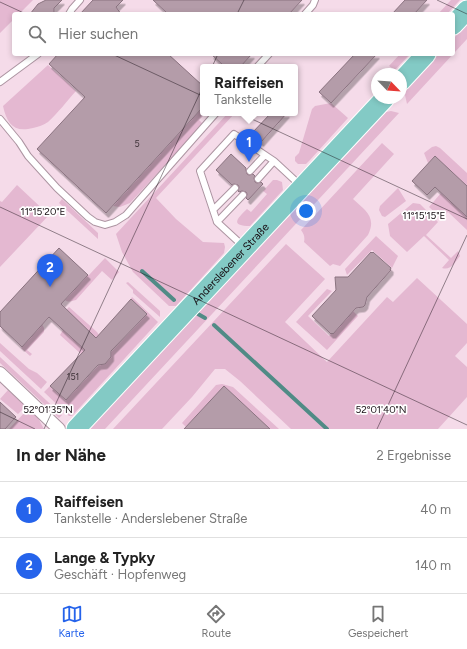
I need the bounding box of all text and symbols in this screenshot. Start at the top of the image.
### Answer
search box [12,12,455,56]
icon: search [26,23,48,45]
text: Hier suchen [58,25,138,43]
popup [200,64,298,116]
north arrow [371,68,407,104]
text: Raiffeisen [214,74,284,92]
text: Tankstelle [214,92,272,107]
pin: 1 [236,129,262,162]
house number: 5 [134,138,140,149]
your location [296,201,316,221]
text: 11°15'20"E [21,205,66,218]
text: 11°15'15"E [403,209,445,222]
street label: Anderslebener Straße [189,221,272,308]
pin: 2 [37,254,63,287]
house number: 151 [67,371,79,382]
text: 52°01'35"N [23,403,73,416]
text: 52°01'40"N [355,403,407,416]
text: In der Nähe [16,445,106,465]
text: 2 Ergebnisse [377,448,451,463]
text: Raiffeisen [54,493,123,511]
text: 1 [26,502,32,517]
text: 40 m [420,502,451,517]
text: Tankstelle · Anderslebener Straße [54,511,247,526]
text: Lange & Typky [54,549,155,567]
text: 2 [25,558,33,573]
text: 140 m [415,558,451,573]
text: Geschäft · Hopfenweg [54,567,186,582]
tab: Karte [58,603,85,640]
tab: Route [202,603,231,640]
tab: Gespeichert [348,603,409,640]

